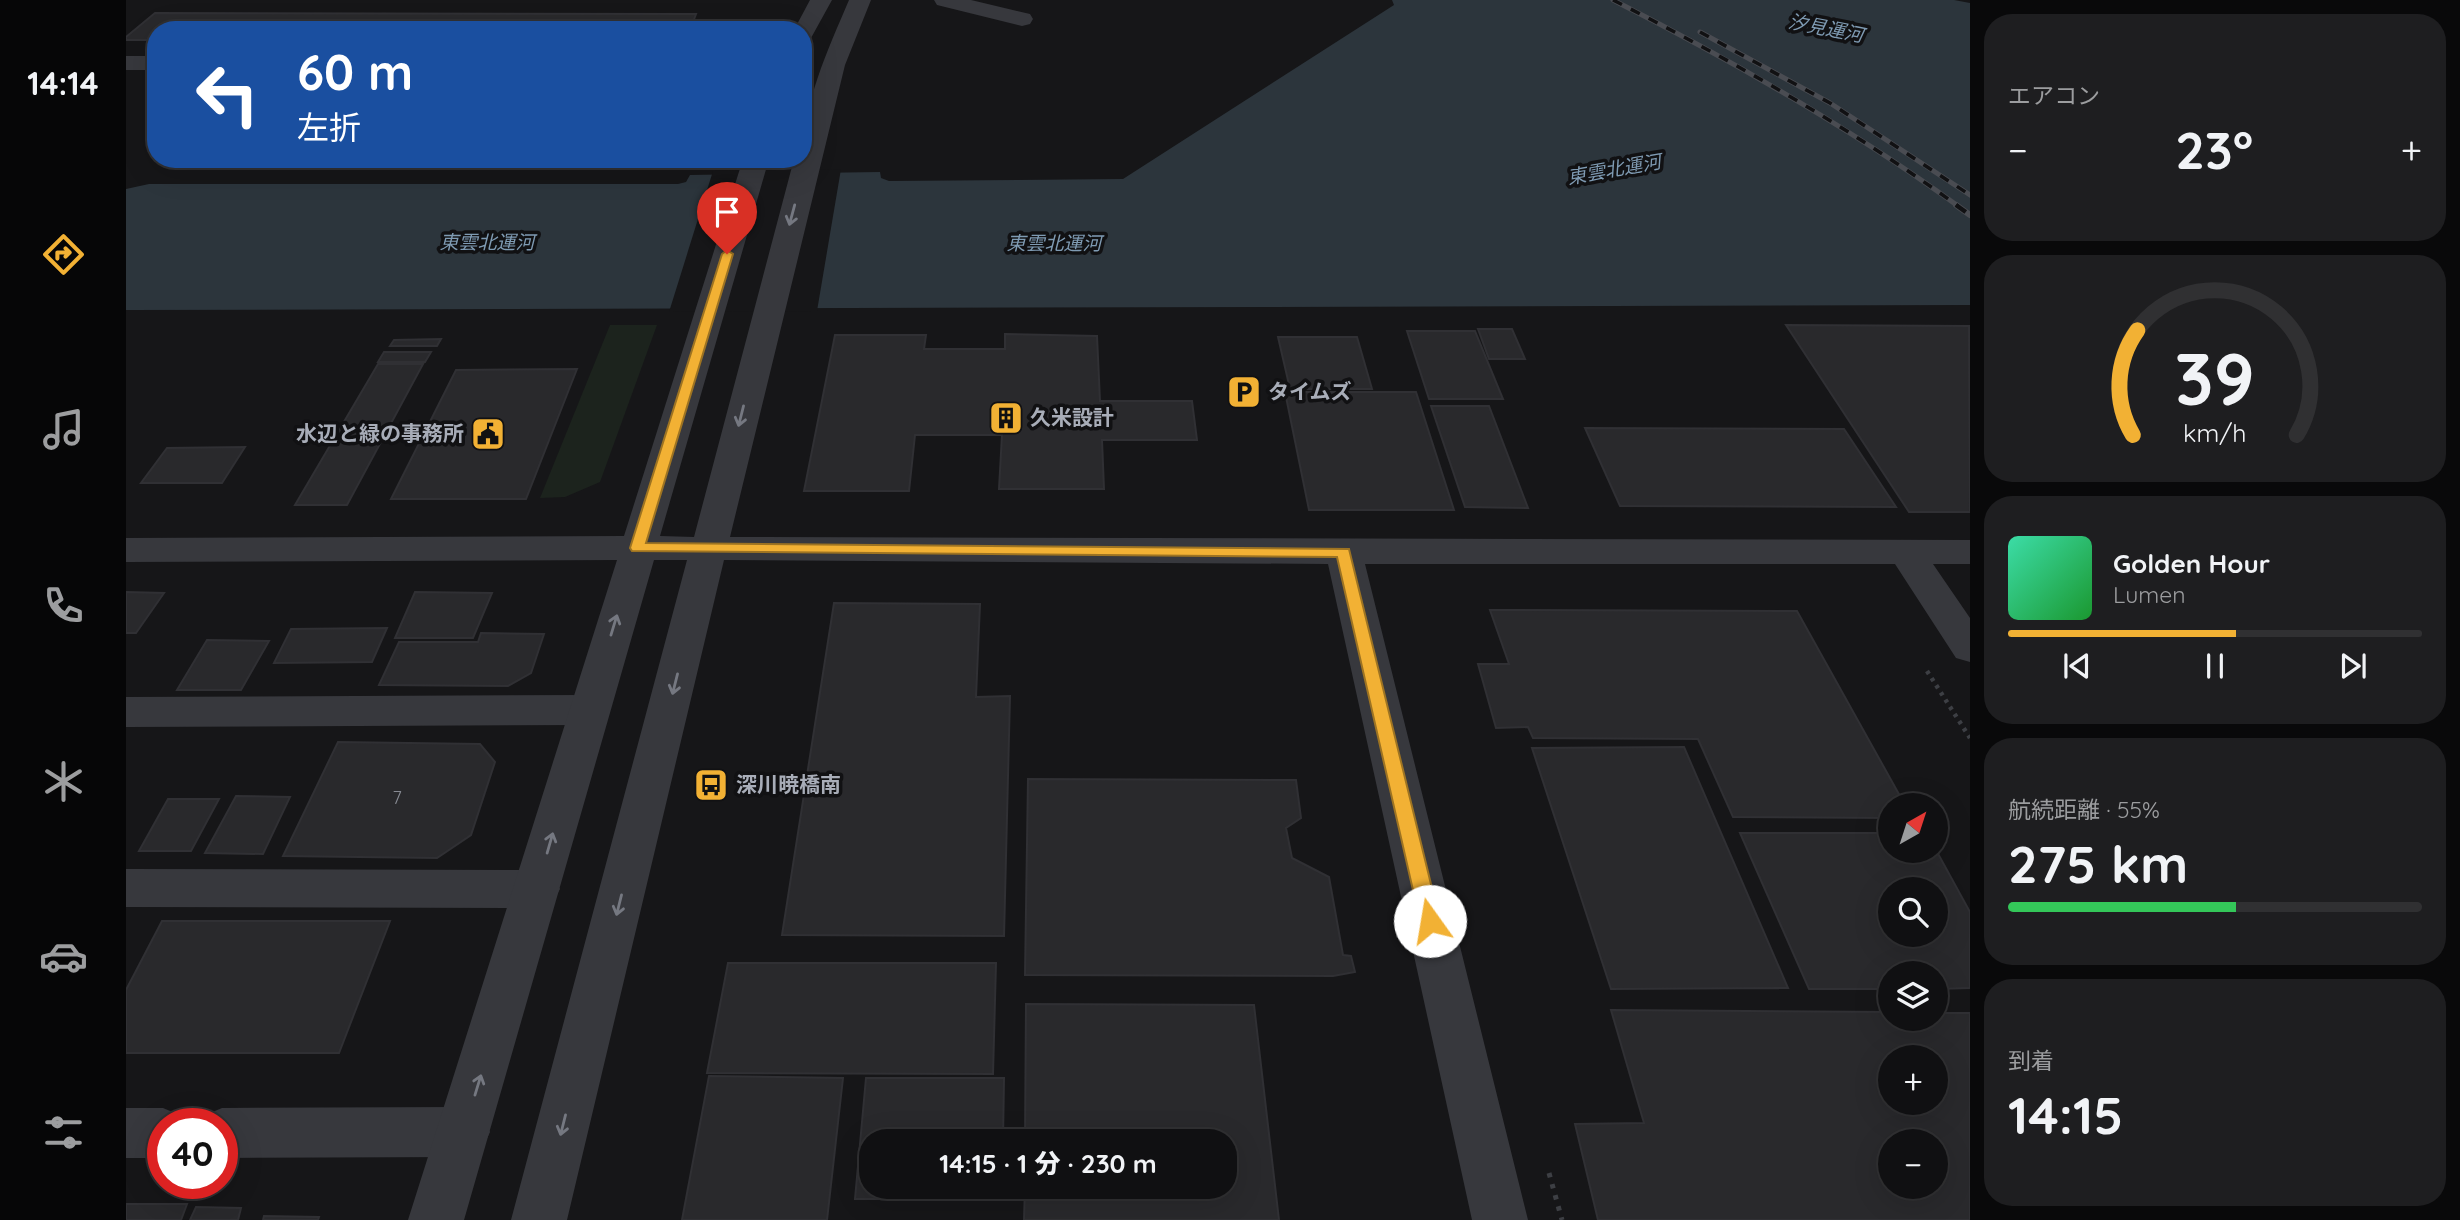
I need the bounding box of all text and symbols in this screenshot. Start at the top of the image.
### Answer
water label: 汐見運河 [1786,9,1870,48]
text: 60 m [297,41,413,102]
icon: left [182,49,273,140]
text: 14:14 [27,63,99,103]
text: エアコン [2008,81,2100,110]
text: 左折 [297,107,361,147]
text: 23° [2175,117,2253,182]
text: − [2008,126,2028,174]
text: + [2401,126,2422,174]
water label: 東雲北運河 [1565,148,1667,189]
pin [697,182,757,254]
icon: arrive [708,193,746,231]
one-way arrow [785,204,798,226]
icon: directions [39,230,88,279]
water label: 東雲北運河 [439,230,538,254]
water label: 東雲北運河 [1006,231,1105,255]
text: 39 [2175,332,2255,423]
parking icon: タイムズ [1225,373,1263,411]
place label: タイムズ [1268,378,1352,404]
building icon: 久米設計 [987,399,1025,437]
one-way arrow [734,404,747,427]
place label: 久米設計 [1030,404,1114,430]
icon: music [39,405,88,454]
public building icon: 水辺と緑の事務所 [469,415,507,453]
text: km/h [2183,417,2247,448]
place label: 水辺と緑の事務所 [296,420,464,446]
text: Golden Hour [2113,547,2270,580]
text: Lumen [2113,580,2186,609]
icon: phone [39,581,88,630]
one-way arrow [609,614,622,636]
icon: previous [2058,647,2096,685]
icon: pause [2196,647,2234,685]
icon: next [2334,647,2372,685]
one-way arrow [668,672,681,695]
icon: climate [39,757,88,806]
bus stop icon: 深川暁橋南 [692,766,730,804]
place label: 深川暁橋南 [736,771,841,797]
house number: 7 [392,786,402,809]
north arrow [1878,793,1948,863]
map controls [1878,793,1948,1199]
text: 航続距離 · 55% [2008,795,2160,824]
text: 275 km [2008,831,2188,896]
one-way arrow [544,832,557,855]
button: search [1878,877,1948,947]
position arrow [1393,884,1467,958]
one-way arrow [612,893,625,916]
icon: car [39,932,88,981]
button: layers [1878,961,1948,1031]
button: + [1878,1045,1948,1115]
text: 到着 [2008,1046,2054,1075]
one-way arrow [472,1074,485,1096]
text: 14:15 [2008,1082,2123,1147]
icon: filters [39,1108,88,1157]
speed limit sign: 40 [147,1108,238,1199]
one-way arrow [556,1113,569,1136]
button: − [1878,1129,1948,1199]
text: 14:15 · 1 分 · 230 m [939,1147,1157,1180]

